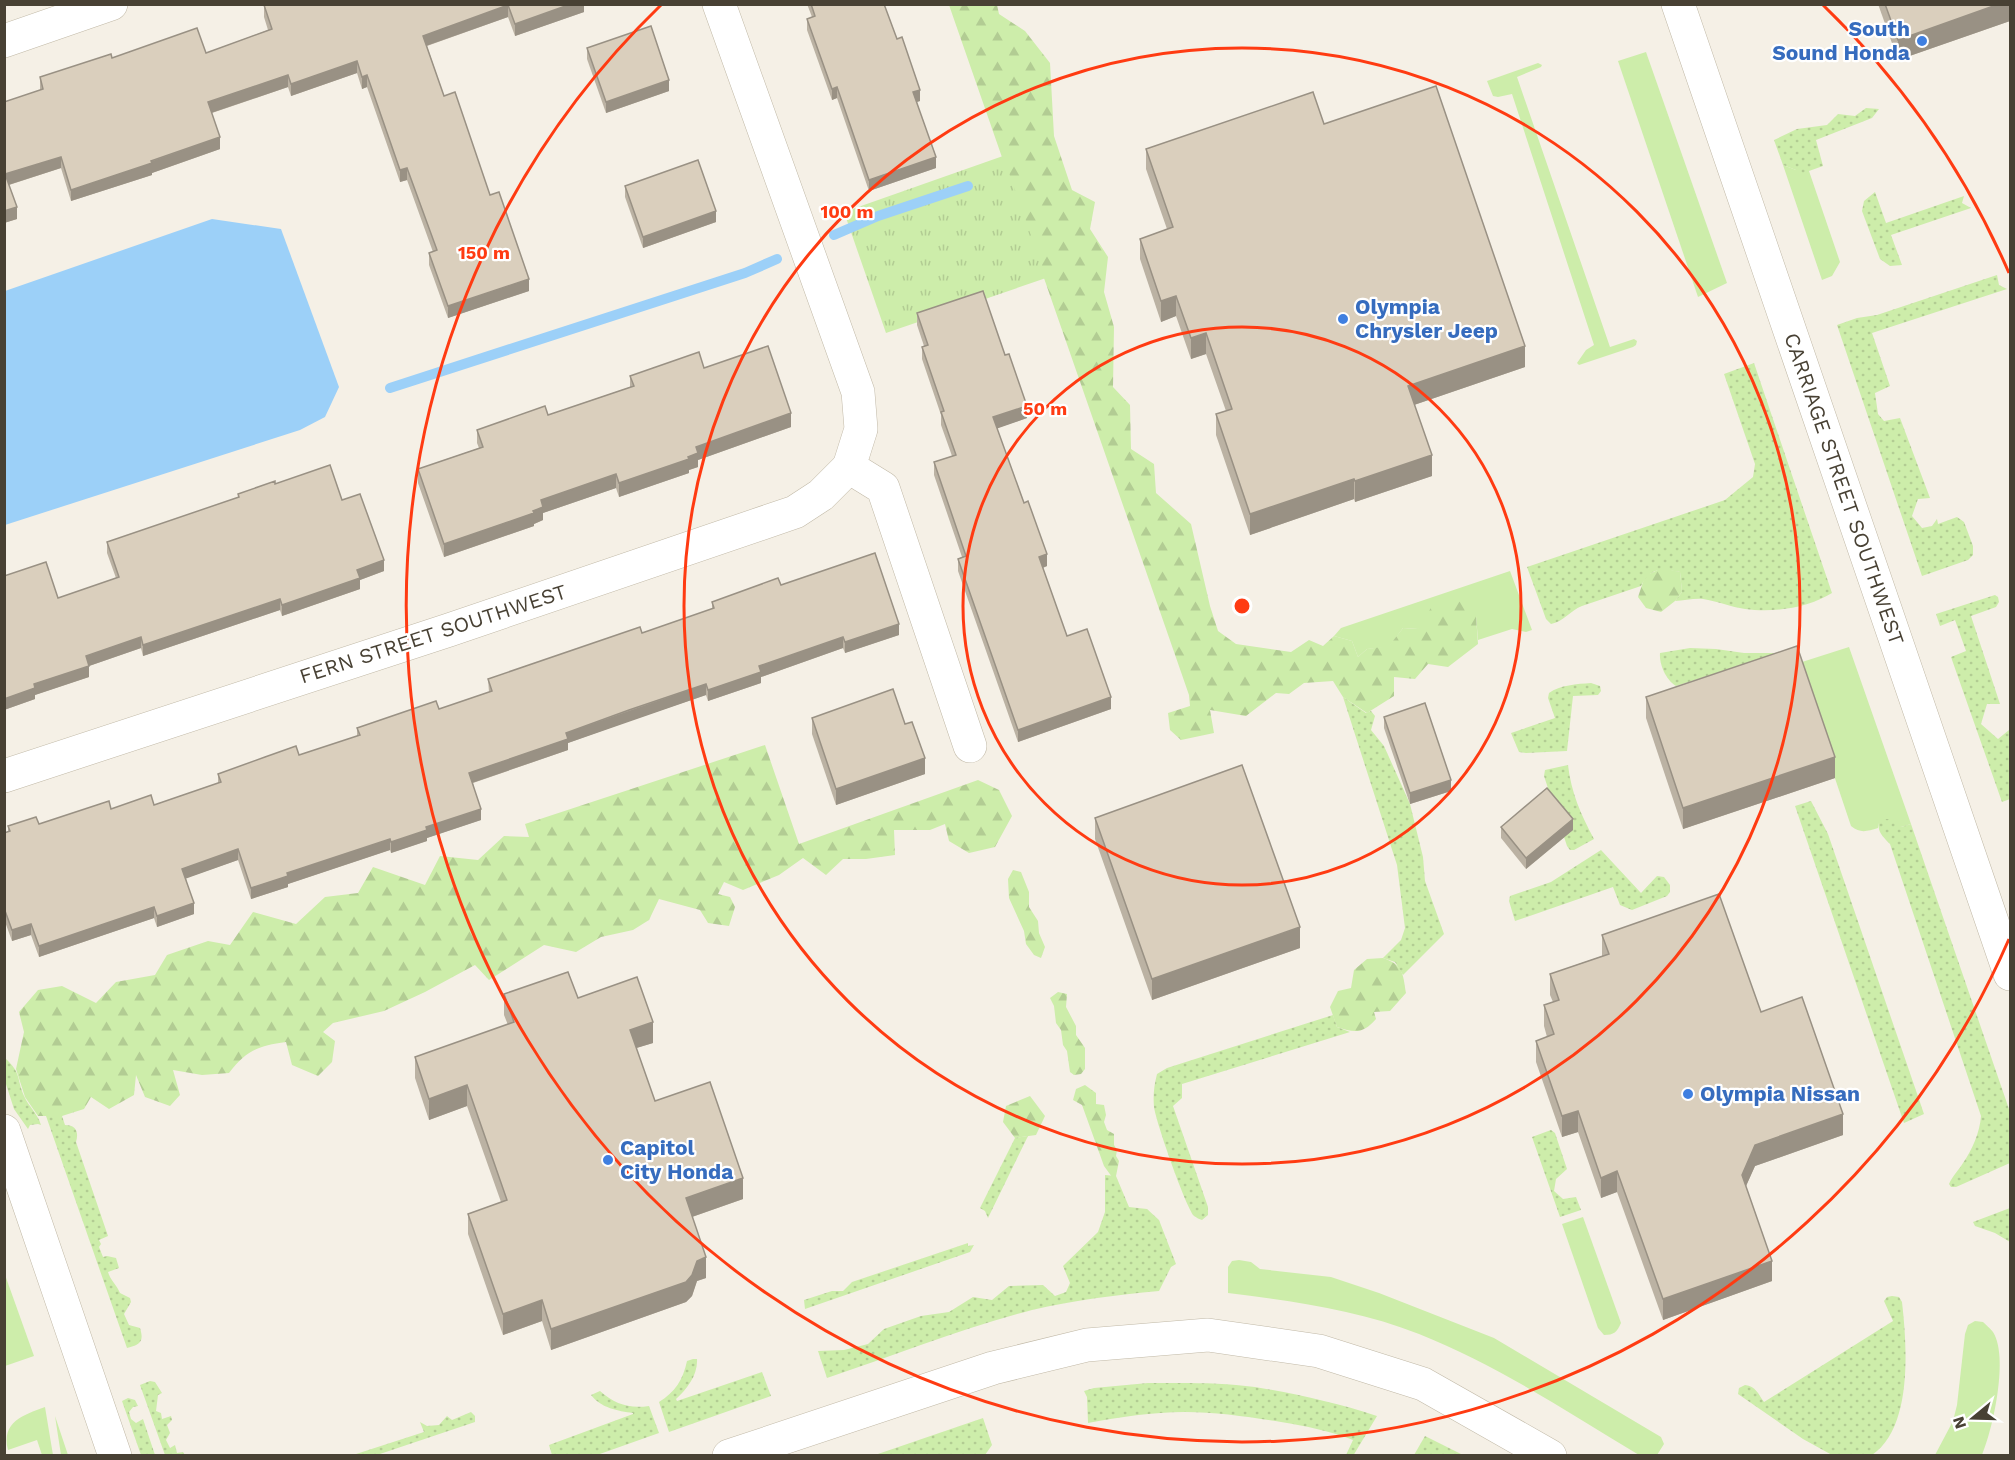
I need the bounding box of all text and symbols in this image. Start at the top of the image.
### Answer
place label: South Sound Honda [1772,16,1911,65]
marker: South Sound Honda [1915,34,1929,48]
text: 100 m [820,201,874,222]
text: 150 m [458,242,510,263]
place label: Olympia Chrysler Jeep [1355,294,1498,343]
marker: Olympia Chrysler Jeep [1336,312,1350,326]
street label: CARRIAGE STREET SOUTHWEST [1779,330,1910,648]
text: 50 m [1023,398,1067,419]
street label: FERN STREET SOUTHWEST [296,578,570,689]
centre of rings [1232,596,1252,616]
place label: Olympia Nissan [1700,1081,1860,1106]
marker: Olympia Nissan [1681,1087,1695,1101]
place label: Capitol City Honda [620,1135,734,1184]
marker: Capitol City Honda [601,1153,615,1167]
north arrow [1943,1388,2003,1448]
text: N [1948,1414,1970,1431]

